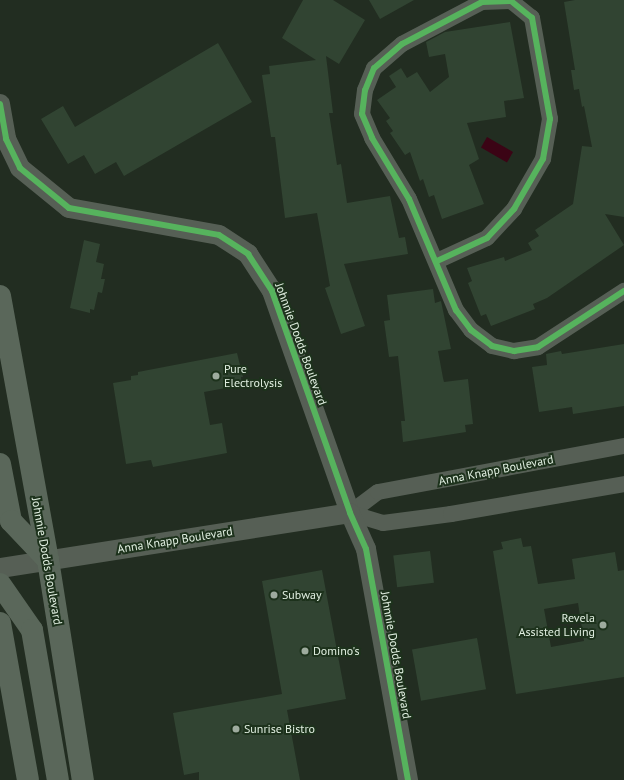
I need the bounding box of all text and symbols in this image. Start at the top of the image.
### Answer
street label: Johnnie Dodds Boulevard [272,281,330,407]
place label: Pure Electrolysis [224,362,282,390]
marker: Pure Electrolysis [211,371,221,381]
street label: Anna Knapp Boulevard [437,452,555,488]
street label: Johnnie Dodds Boulevard [29,496,65,626]
street label: Anna Knapp Boulevard [116,524,234,556]
place label: Subway [282,588,322,602]
marker: Subway [269,590,279,600]
street label: Johnnie Dodds Boulevard [378,590,414,720]
place label: Revela Assisted Living [518,611,595,639]
marker: Revela Assisted Living [598,620,608,630]
place label: Domino's [313,644,360,658]
marker: Domino's [300,646,310,656]
place label: Sunrise Bistro [244,722,315,736]
marker: Sunrise Bistro [231,724,241,734]

